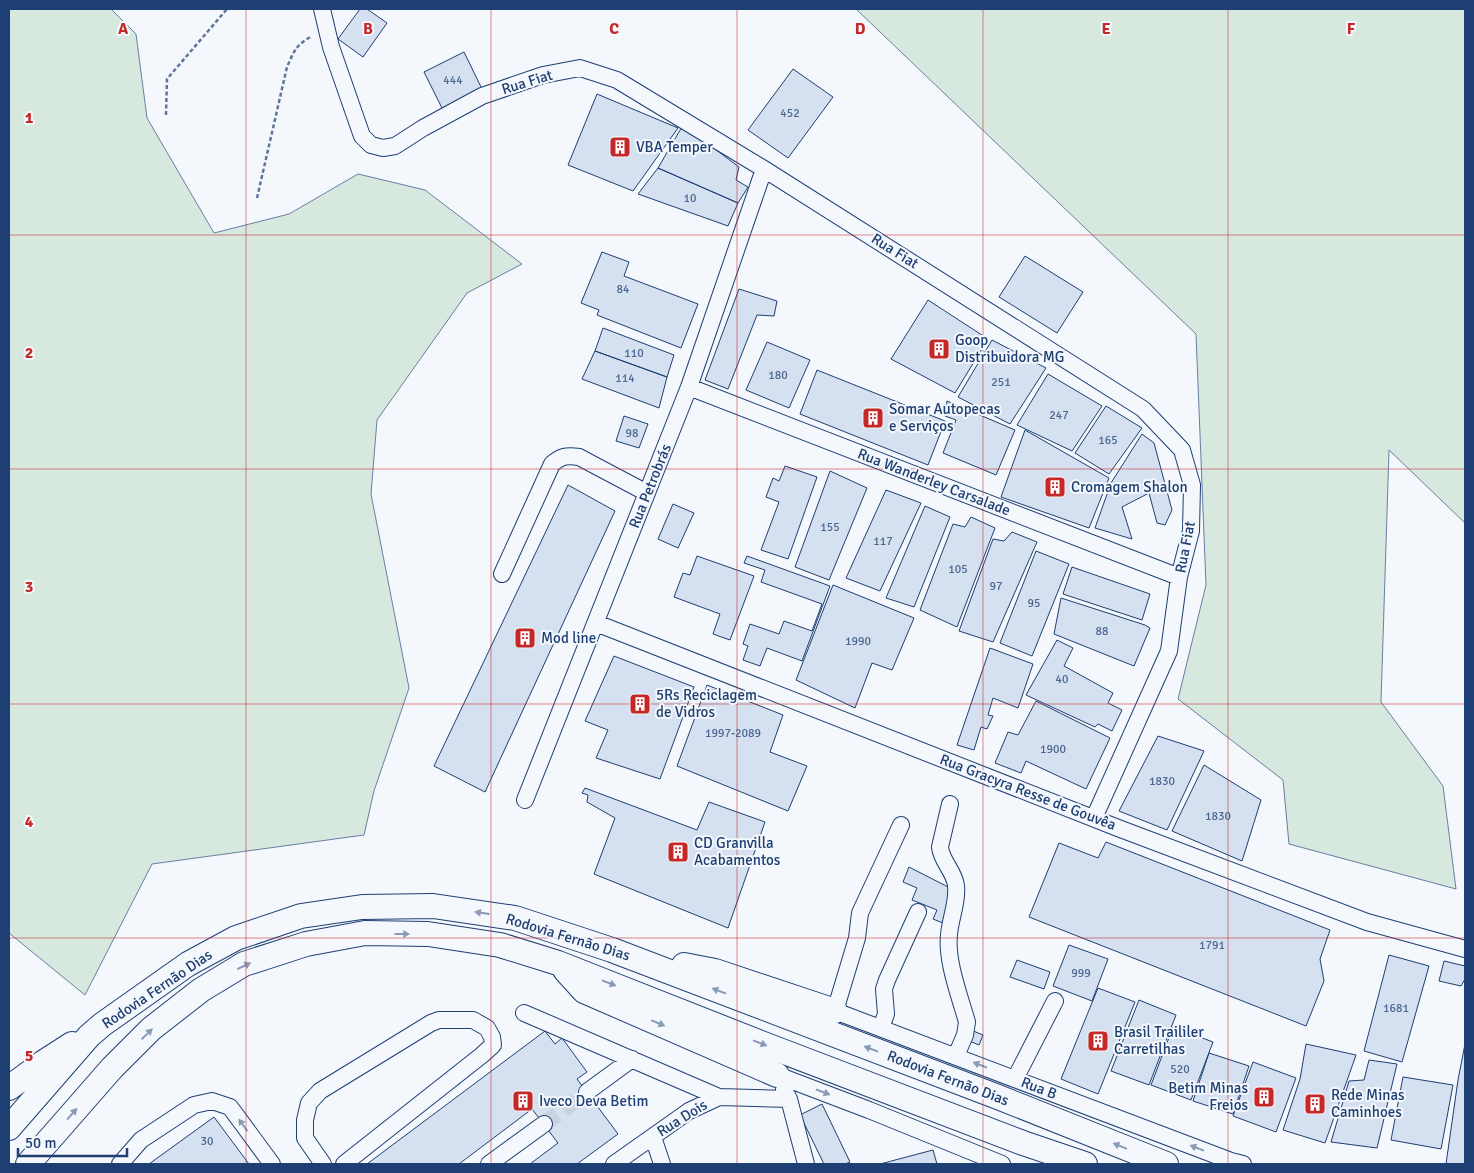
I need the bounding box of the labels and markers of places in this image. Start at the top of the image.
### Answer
building icon: VBA Temper [608,135,632,159]
place label: VBA Temper [636,138,713,156]
place label: Goop Distribuidora MG [955,331,1064,366]
building icon: Goop Distribuidora MG [927,337,951,361]
place label: Somar Autopecas e Serviços [889,400,1001,435]
building icon: Somar Autopecas e Serviços [861,406,885,430]
building icon: Cromagem Shalon [1043,475,1067,499]
place label: Cromagem Shalon [1071,478,1188,496]
building icon: Mod line [513,626,537,650]
place label: Mod line [541,629,596,647]
place label: 5Rs Reciclagem de Vidros [656,686,757,721]
building icon: 5Rs Reciclagem de Vidros [628,692,652,716]
place label: CD Granvilla Acabamentos [694,834,781,869]
building icon: CD Granvilla Acabamentos [666,840,690,864]
place label: Brasil Traililer Carretilhas [1114,1023,1204,1058]
building icon: Brasil Traililer Carretilhas [1086,1029,1110,1053]
place label: Betim Minas Freios [1168,1079,1248,1114]
building icon: Betim Minas Freios [1252,1085,1276,1109]
place label: Rede Minas Caminhoes [1331,1086,1405,1121]
building icon: Iveco Deva Betim [511,1089,535,1113]
place label: Iveco Deva Betim [539,1092,648,1110]
building icon: Rede Minas Caminhoes [1303,1092,1327,1116]

